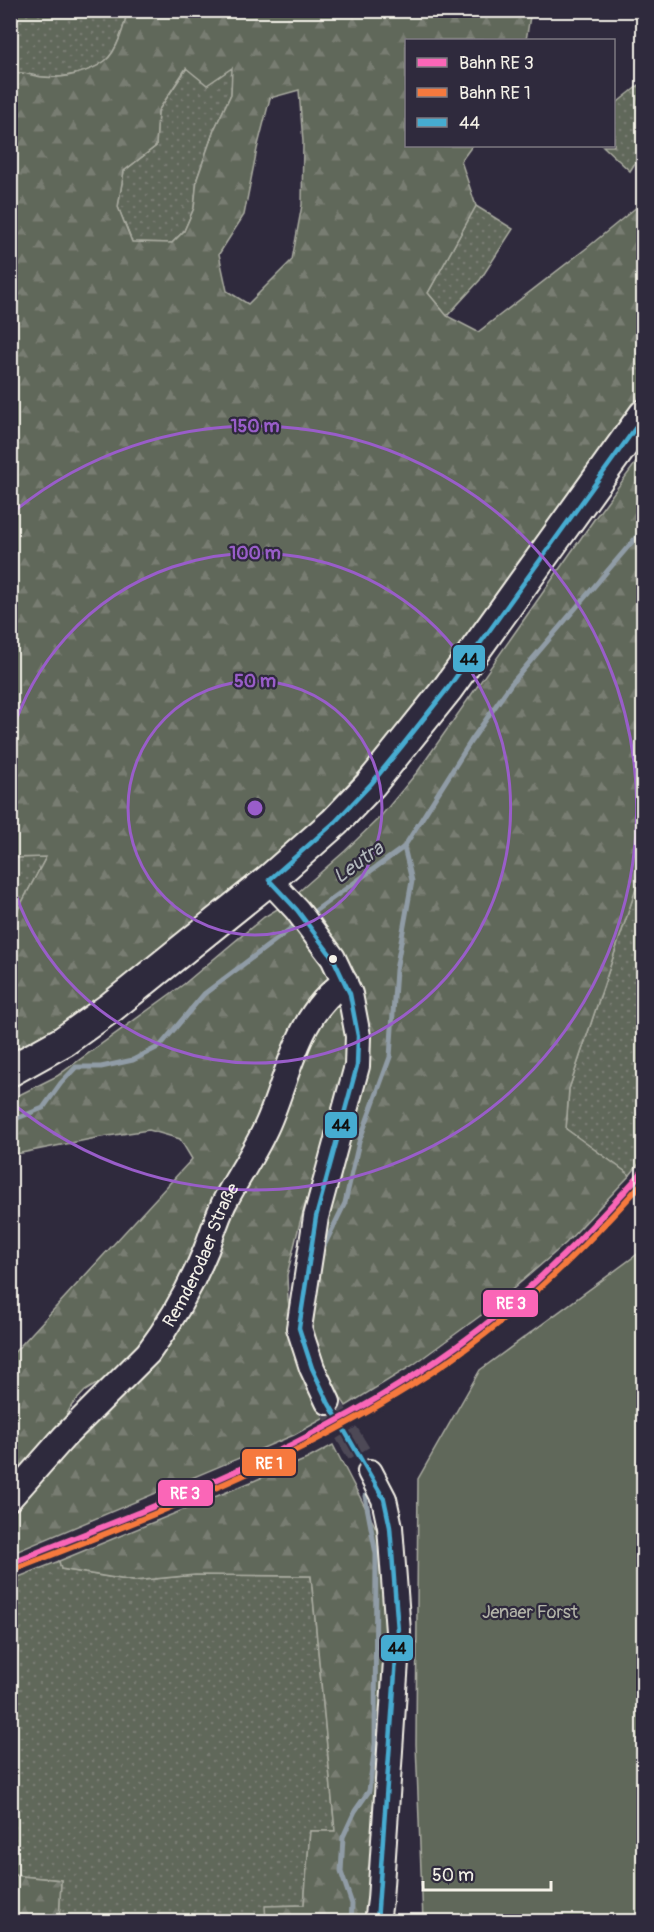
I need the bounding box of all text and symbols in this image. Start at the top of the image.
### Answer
legend [405,39,615,147]
text: Bahn RE 3 [459,52,534,75]
text: Bahn RE 1 [459,82,531,105]
text: 44 [459,112,480,135]
text: 150 m [231,415,280,438]
text: 100 m [229,542,281,565]
line badge: 44 [452,644,486,673]
text: 44 [460,650,479,670]
text: 50 m [234,670,276,693]
centre of rings [245,798,265,818]
water label: Leutra [328,835,390,889]
unlabelled marker [327,953,339,965]
line badge: 44 [324,1111,358,1139]
text: 44 [332,1116,351,1136]
street label: Remderodaer Straße [158,1179,245,1332]
line badge: RE 3 [482,1289,539,1318]
text: RE 3 [496,1294,526,1314]
line badge: RE 1 [241,1448,297,1477]
text: RE 1 [255,1454,283,1474]
line badge: RE 3 [157,1479,214,1507]
text: RE 3 [170,1484,200,1504]
park label: Jenaer Forst [482,1601,579,1624]
line badge: 44 [380,1634,414,1662]
text: 44 [388,1639,407,1659]
scale bar [423,1854,550,1892]
text: 50 m [432,1864,474,1887]

